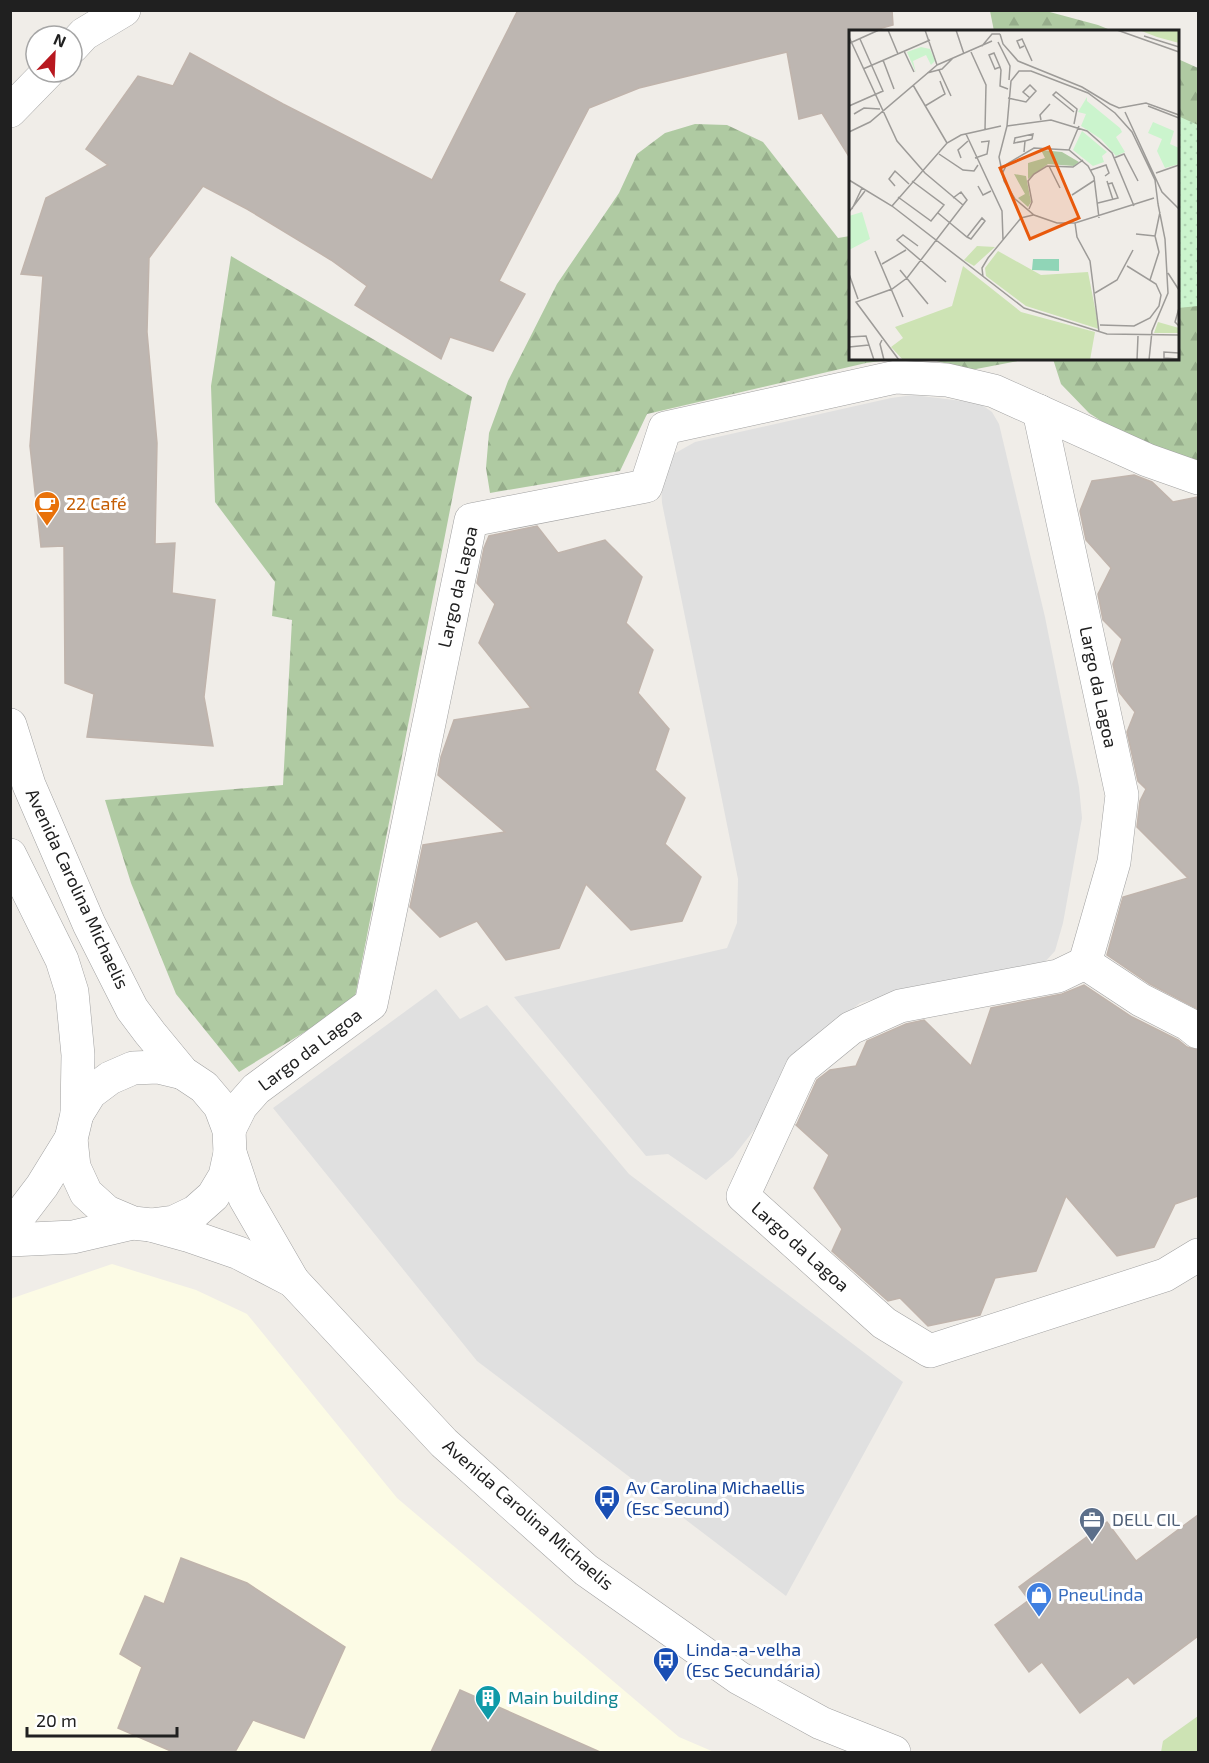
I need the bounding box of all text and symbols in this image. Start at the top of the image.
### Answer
north arrow [24,24,84,84]
text: N [51,29,69,51]
inset map [849,30,1179,360]
cafe icon: 22 Café [32,489,62,527]
place label: 22 Café [66,492,127,514]
street label: Largo da Lagoa [432,524,482,650]
street label: Largo da Lagoa [1075,624,1123,750]
street label: Avenida Carolina Michaelis [22,785,134,992]
street label: Largo da Lagoa [253,1003,366,1095]
street label: Largo da Lagoa [747,1197,854,1296]
street label: Avenida Carolina Michaelis [439,1434,618,1594]
place label: Av Carolina Michaellis (Esc Secund) [626,1476,805,1519]
bus stop icon: Av Carolina Michaellis (Esc Secund) [592,1483,622,1521]
office icon: DELL CIL [1077,1505,1107,1543]
place label: DELL CIL [1112,1508,1180,1530]
shop icon: PneuLinda [1024,1580,1054,1618]
place label: PneuLinda [1058,1583,1143,1605]
place label: Linda-a-velha (Esc Secundária) [686,1638,820,1681]
bus stop icon: Linda-a-velha (Esc Secundária) [651,1645,681,1683]
building icon: Main building [473,1683,503,1721]
place label: Main building [508,1686,618,1708]
scale bar [27,1700,177,1738]
text: 20 m [36,1709,77,1731]

